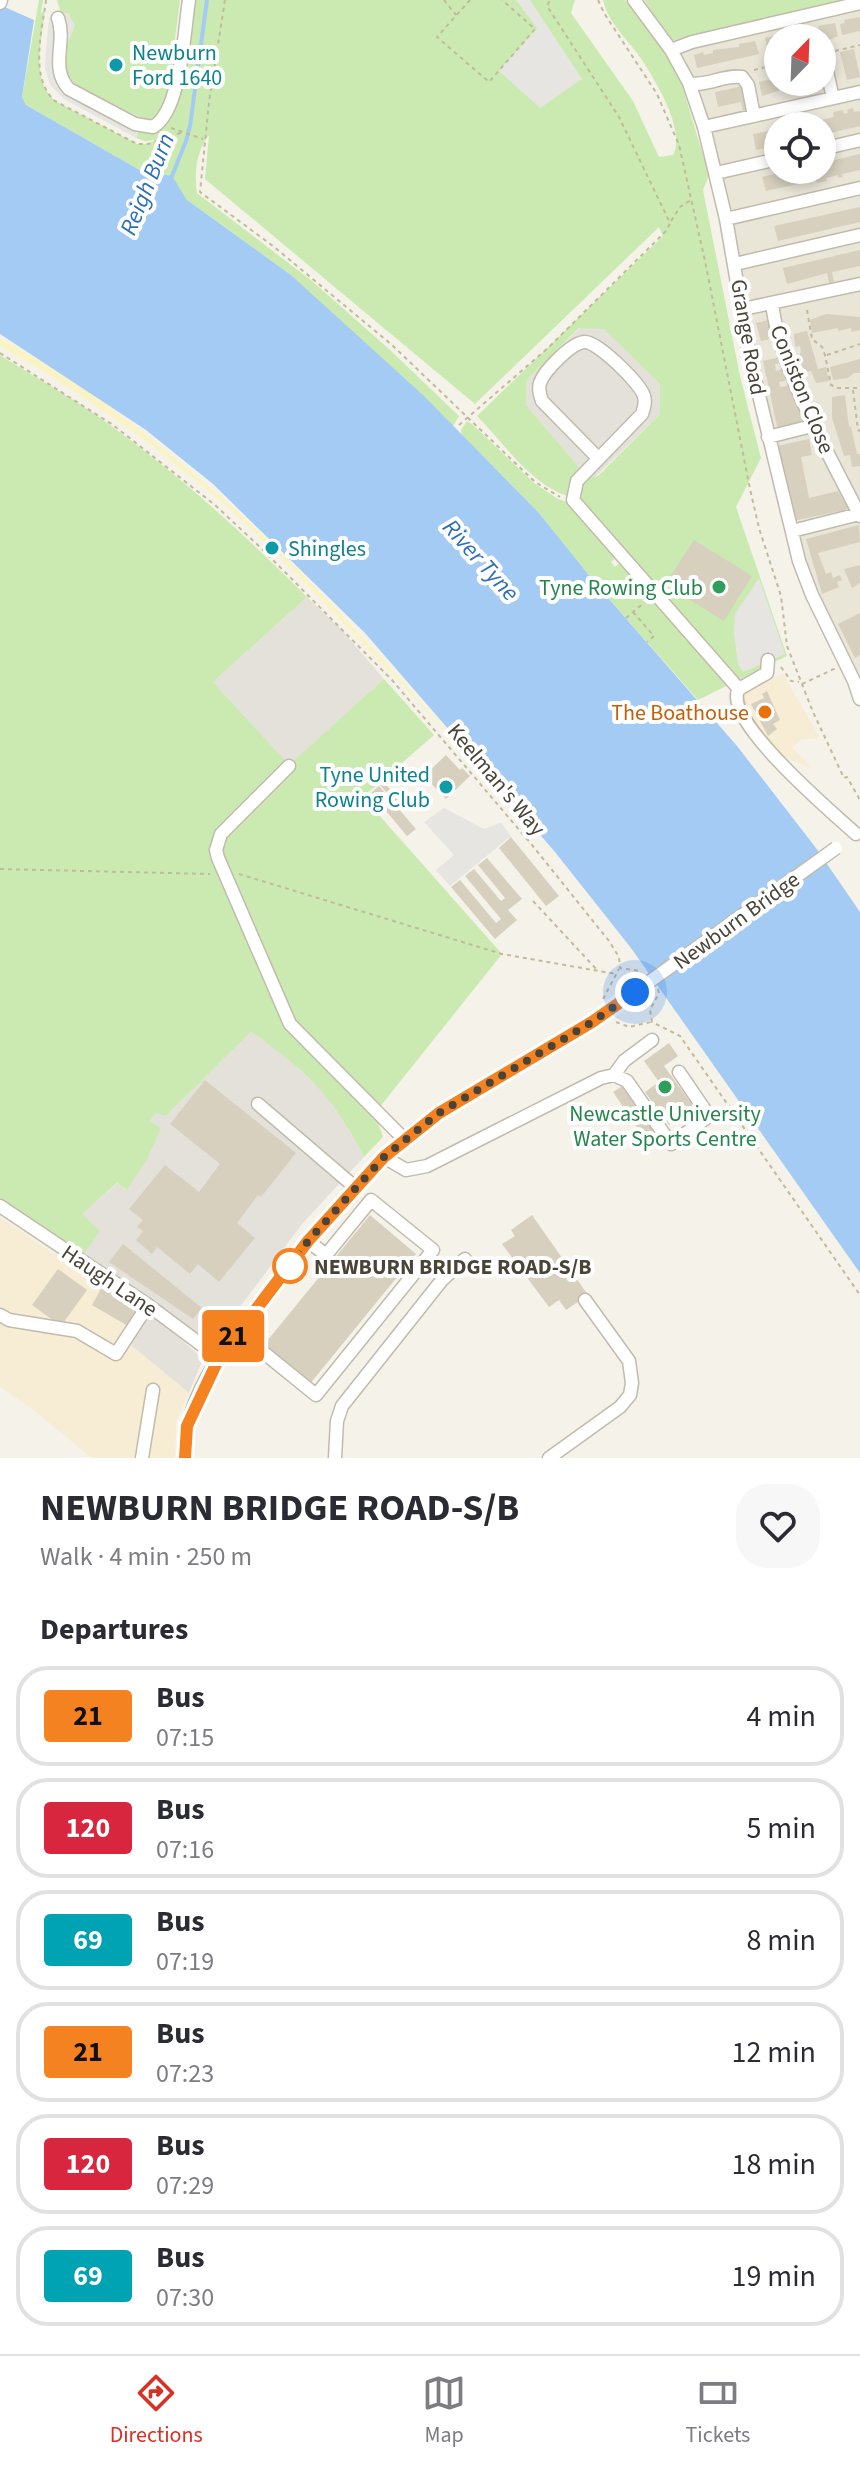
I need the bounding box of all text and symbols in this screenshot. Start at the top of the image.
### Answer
north arrow [764,24,836,96]
map controls [764,24,836,184]
place label: Newburn Ford 1640 [132,37,222,94]
marker: Newburn Ford 1640 [107,56,125,74]
button: locate [764,112,836,184]
water label: Reigh Burn [111,128,184,241]
street label: Grange Road [722,277,774,398]
street label: Coniston Close [762,320,842,459]
water label: River Tyne [434,511,527,609]
place label: Shingles [288,533,366,565]
marker: Shingles [263,539,281,557]
place label: Tyne Rowing Club [539,572,703,604]
marker: Tyne Rowing Club [710,578,728,596]
place label: The Boathouse [611,697,749,729]
marker: The Boathouse [756,703,774,721]
street label: Keelman's Way [440,716,553,843]
place label: Tyne United Rowing Club [315,759,430,816]
marker: Tyne United Rowing Club [437,778,455,796]
street label: Newburn Bridge [667,864,806,978]
your location [615,972,655,1012]
marker: Newcastle University Water Sports Centre [656,1078,674,1096]
place label: Newcastle University Water Sports Centre [569,1098,762,1155]
street label: Haugh Lane [55,1237,164,1325]
marker: NEWBURN BRIDGE ROAD-S/B [273,1249,307,1283]
place label: NEWBURN BRIDGE ROAD-S/B [314,1251,592,1283]
line badge: 21 [197,1310,269,1362]
text: 21 [218,1316,248,1356]
text: NEWBURN BRIDGE ROAD-S/B [40,1481,519,1535]
button: heart [736,1484,820,1568]
text: Walk · 4 min · 250 m [40,1538,252,1575]
text: Departures [40,1608,188,1651]
text: Bus [156,1676,204,1719]
text: 4 min [746,1695,816,1738]
text: 21 [73,1696,103,1736]
text: 07:15 [156,1719,214,1756]
text: Bus [156,1788,204,1831]
text: 5 min [746,1807,816,1850]
text: 120 [66,1808,110,1848]
text: 07:16 [156,1831,214,1868]
text: Bus [156,1900,204,1943]
text: 8 min [746,1919,816,1962]
text: 69 [73,1920,103,1960]
text: 07:19 [156,1943,214,1980]
text: Bus [156,2012,204,2055]
text: 12 min [732,2031,816,2074]
text: 21 [73,2032,103,2072]
text: 07:23 [156,2055,214,2092]
text: Bus [156,2124,204,2167]
text: 18 min [732,2143,816,2186]
text: 120 [66,2144,110,2184]
text: 07:29 [156,2167,214,2204]
text: Bus [156,2236,204,2279]
text: 19 min [732,2255,816,2298]
text: 69 [73,2256,103,2296]
text: 07:30 [156,2279,214,2316]
tab: Directions [110,2371,203,2451]
tab: Map [422,2371,466,2451]
tab: Tickets [685,2371,750,2451]

